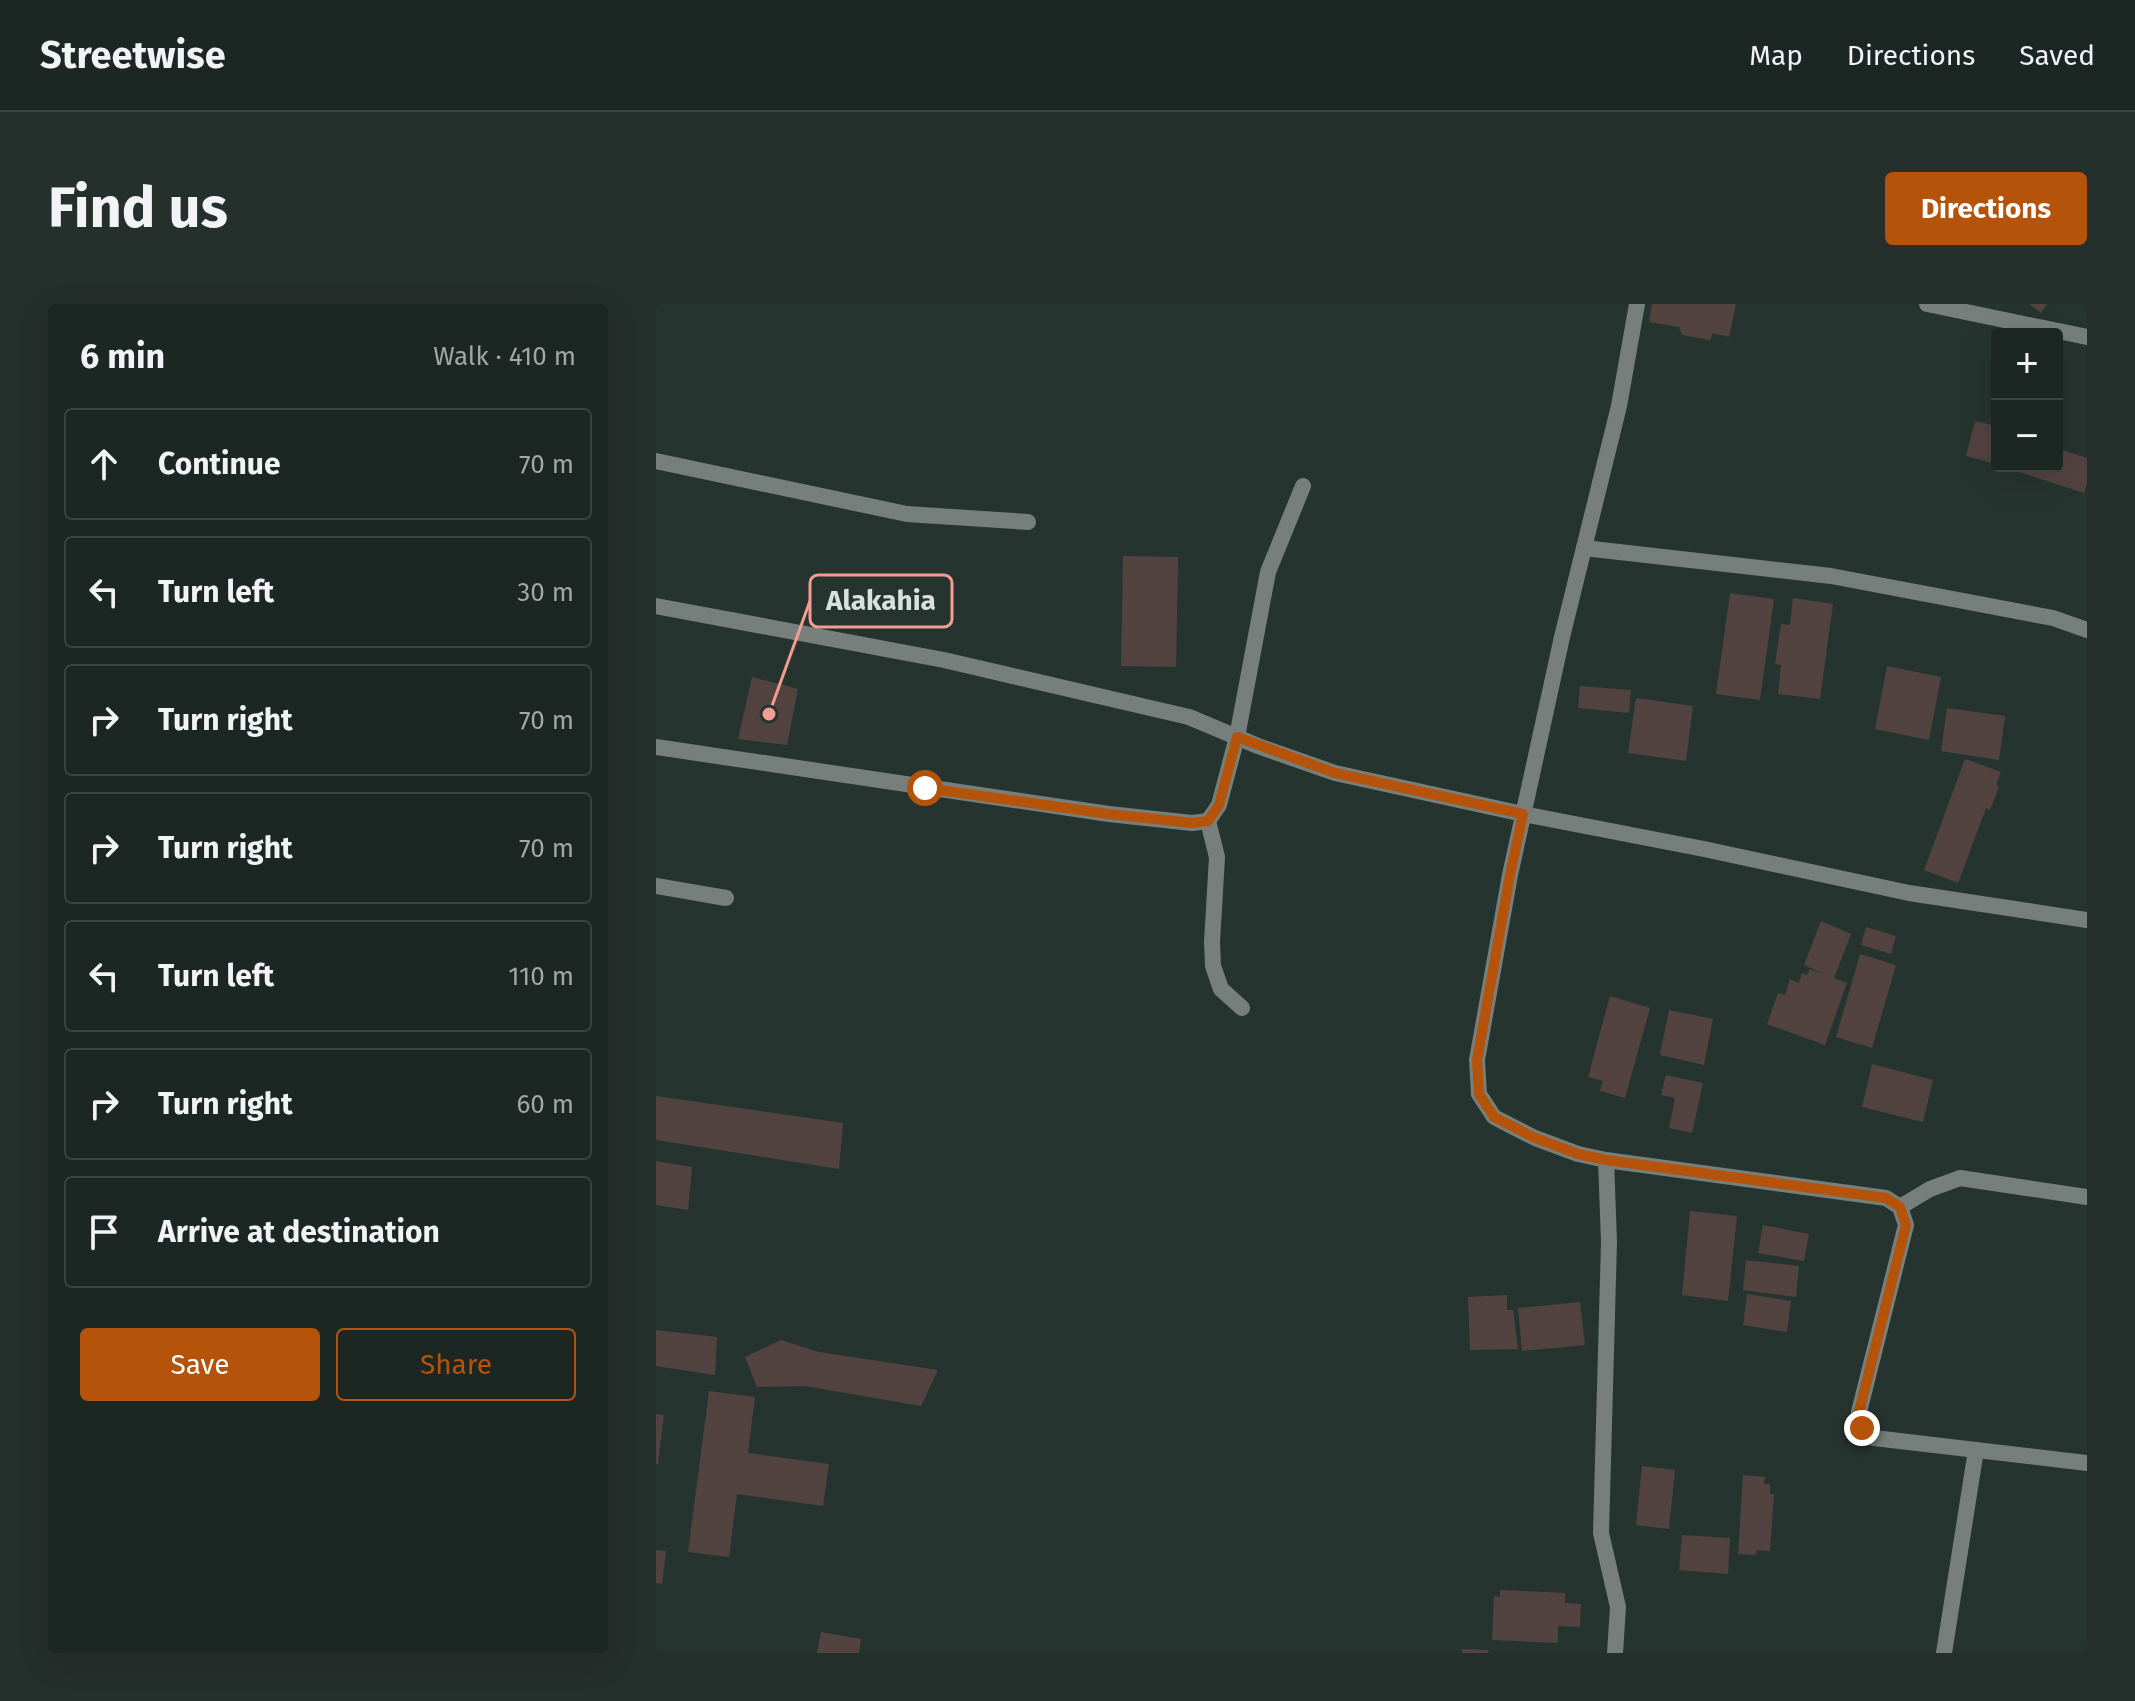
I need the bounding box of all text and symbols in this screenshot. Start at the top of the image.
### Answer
text: Streetwise [40,32,226,78]
text: Map [1749,39,1803,72]
text: Directions [1847,39,1975,72]
text: Saved [2019,39,2095,72]
button: Directions [1885,172,2087,245]
text: Find us [48,175,228,242]
map controls [1991,328,2063,472]
button: + [1991,328,2063,400]
text: 6 min [80,336,165,377]
text: Walk · 410 m [433,341,576,372]
button: − [1991,400,2063,472]
icon: ahead [82,442,126,486]
text: Continue [158,446,281,482]
text: 70 m [519,449,574,480]
icon: left [82,570,126,614]
text: Turn left [158,574,274,610]
callout: Alakahia [810,575,952,627]
text: 30 m [517,577,574,608]
text: Alakahia [825,584,936,617]
icon: right [82,698,126,742]
text: Turn right [158,702,293,738]
text: 70 m [519,705,574,736]
route start [907,770,943,806]
icon: right [82,826,126,870]
text: Turn right [158,830,293,866]
text: 70 m [519,833,574,864]
icon: left [82,954,126,998]
text: Turn left [158,958,274,994]
text: 110 m [508,961,574,992]
icon: right [82,1082,126,1126]
text: Turn right [158,1086,293,1122]
text: 60 m [516,1089,574,1120]
icon: arrive [82,1210,126,1254]
text: Arrive at destination [158,1214,440,1250]
button: Save [80,1328,320,1401]
button: Share [336,1328,576,1401]
route end [1844,1410,1880,1446]

